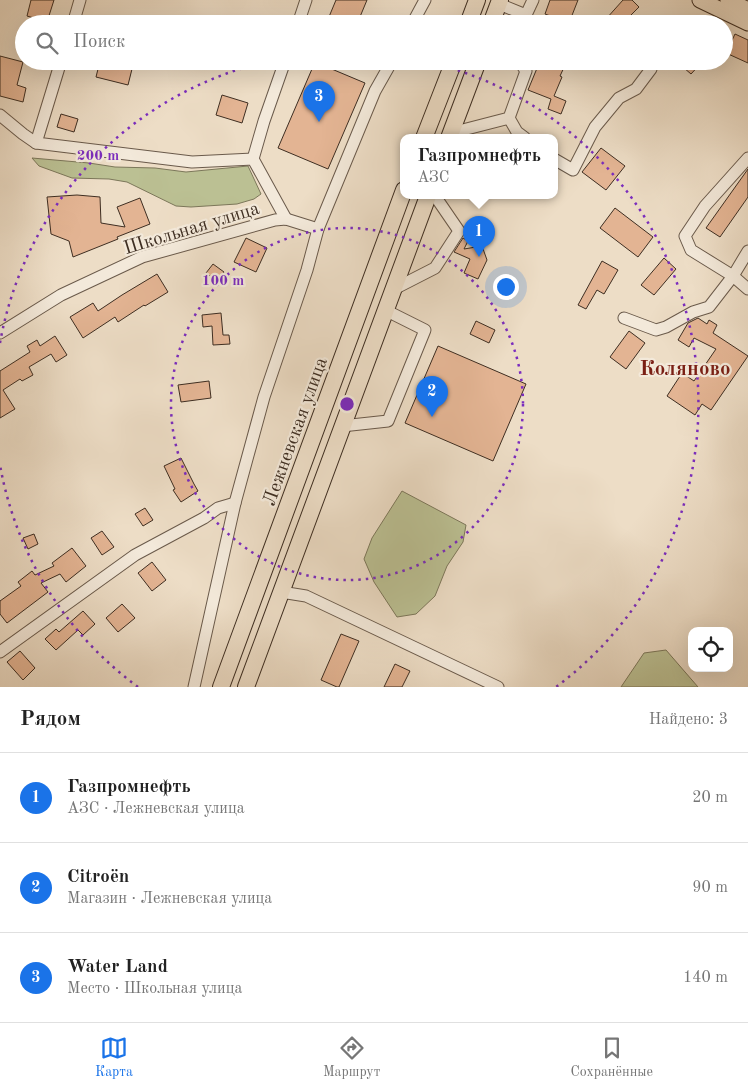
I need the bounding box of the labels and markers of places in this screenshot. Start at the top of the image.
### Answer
pin: 3 [303,81,335,122]
pin: 1 [463,216,495,257]
pin: 2 [416,376,448,417]
centre of rings [338,395,356,413]

